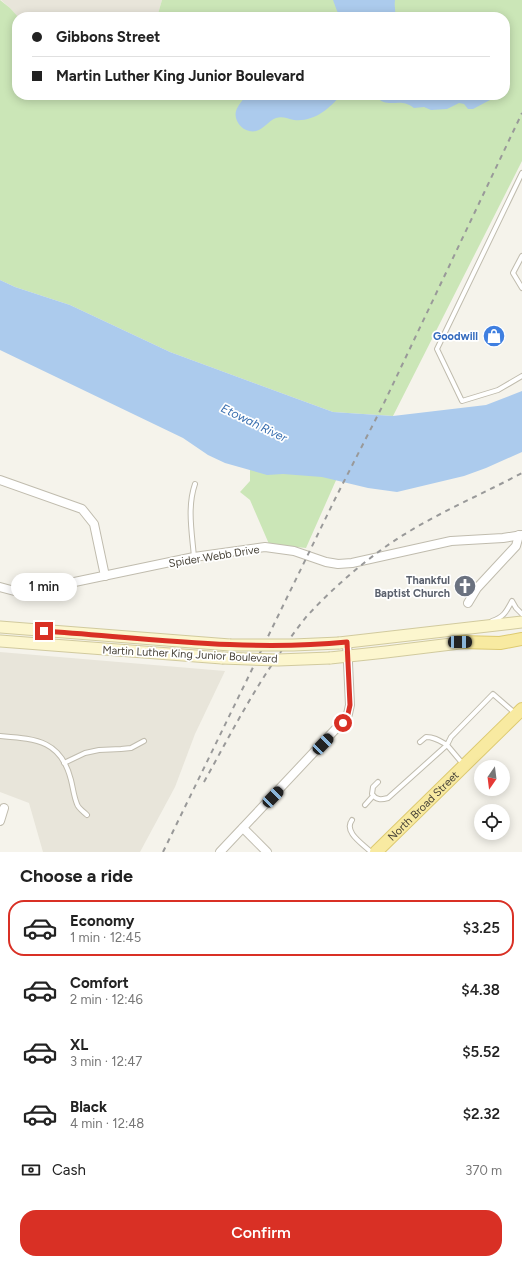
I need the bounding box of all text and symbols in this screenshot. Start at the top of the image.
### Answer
text: Gibbons Street [56,28,160,46]
text: Martin Luther King Junior Boulevard [56,67,304,85]
shop icon: Goodwill [481,323,507,349]
place label: Goodwill [433,330,478,343]
water label: Etowah River [219,401,290,445]
street label: Spider Webb Drive [168,543,260,570]
callout: 1 min [11,573,77,601]
church icon: Thankful Baptist Church [452,573,478,599]
place label: Thankful Baptist Church [374,574,450,600]
text: 1 min [29,579,59,594]
route end [35,622,53,640]
car [448,636,472,648]
street label: Martin Luther King Junior Boulevard [102,643,278,666]
route start [334,714,352,732]
car [310,731,336,757]
north arrow [474,760,510,796]
map controls [474,760,510,840]
street label: North Broad Street [385,769,462,844]
car [260,784,286,810]
button: locate [474,804,510,840]
text: Choose a ride [20,865,133,887]
icon: car [22,910,58,946]
text: Economy [70,912,135,930]
text: $3.25 [463,919,500,937]
text: 1 min · 12:45 [70,930,141,945]
icon: car [22,972,58,1008]
text: Comfort [70,974,129,992]
text: $4.38 [461,981,500,999]
text: 2 min · 12:46 [70,992,143,1007]
icon: car [22,1034,58,1070]
text: XL [70,1036,88,1054]
text: $5.52 [462,1043,500,1061]
text: 3 min · 12:47 [70,1054,142,1069]
icon: car [22,1096,58,1132]
text: Black [70,1098,107,1116]
text: $2.32 [463,1105,500,1123]
text: 4 min · 12:48 [70,1116,144,1131]
icon: cash [20,1159,42,1181]
text: Cash [52,1161,86,1179]
text: 370 m [465,1163,502,1178]
button: Confirm [20,1210,502,1256]

